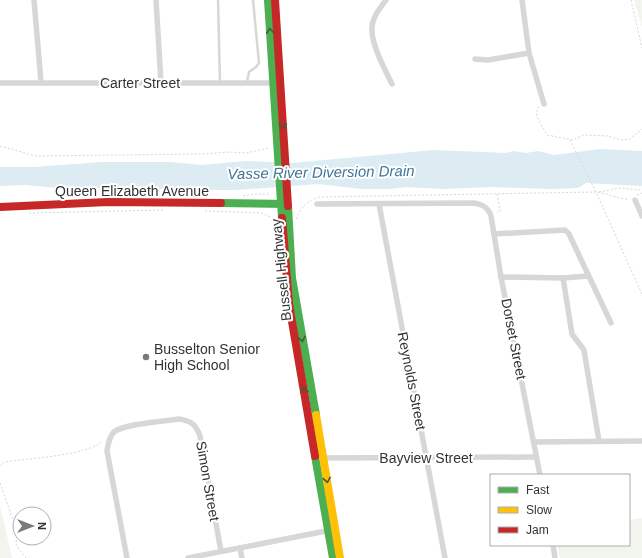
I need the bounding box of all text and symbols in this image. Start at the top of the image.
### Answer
one-way arrow [265,28,274,34]
street label: Carter Street [100,75,180,91]
one-way arrow [278,123,287,129]
water label: Vasse River Diversion Drain [227,162,415,182]
street label: Queen Elizabeth Avenue [55,183,209,199]
street label: Bussell Highway [268,218,294,322]
street label: Dorset Street [498,297,530,381]
street label: Reynolds Street [395,331,429,432]
one-way arrow [297,336,306,342]
place label: Busselton Senior High School [154,341,260,373]
marker: Busselton Senior High School [141,352,151,362]
one-way arrow [300,387,308,393]
street label: Simon Street [193,440,223,522]
street label: Bayview Street [379,450,473,466]
legend [490,474,630,546]
one-way arrow [322,477,330,483]
text: Fast [526,483,550,497]
text: Slow [526,503,552,517]
north arrow [12,506,52,546]
text: N [36,522,48,530]
text: Jam [526,523,549,537]

